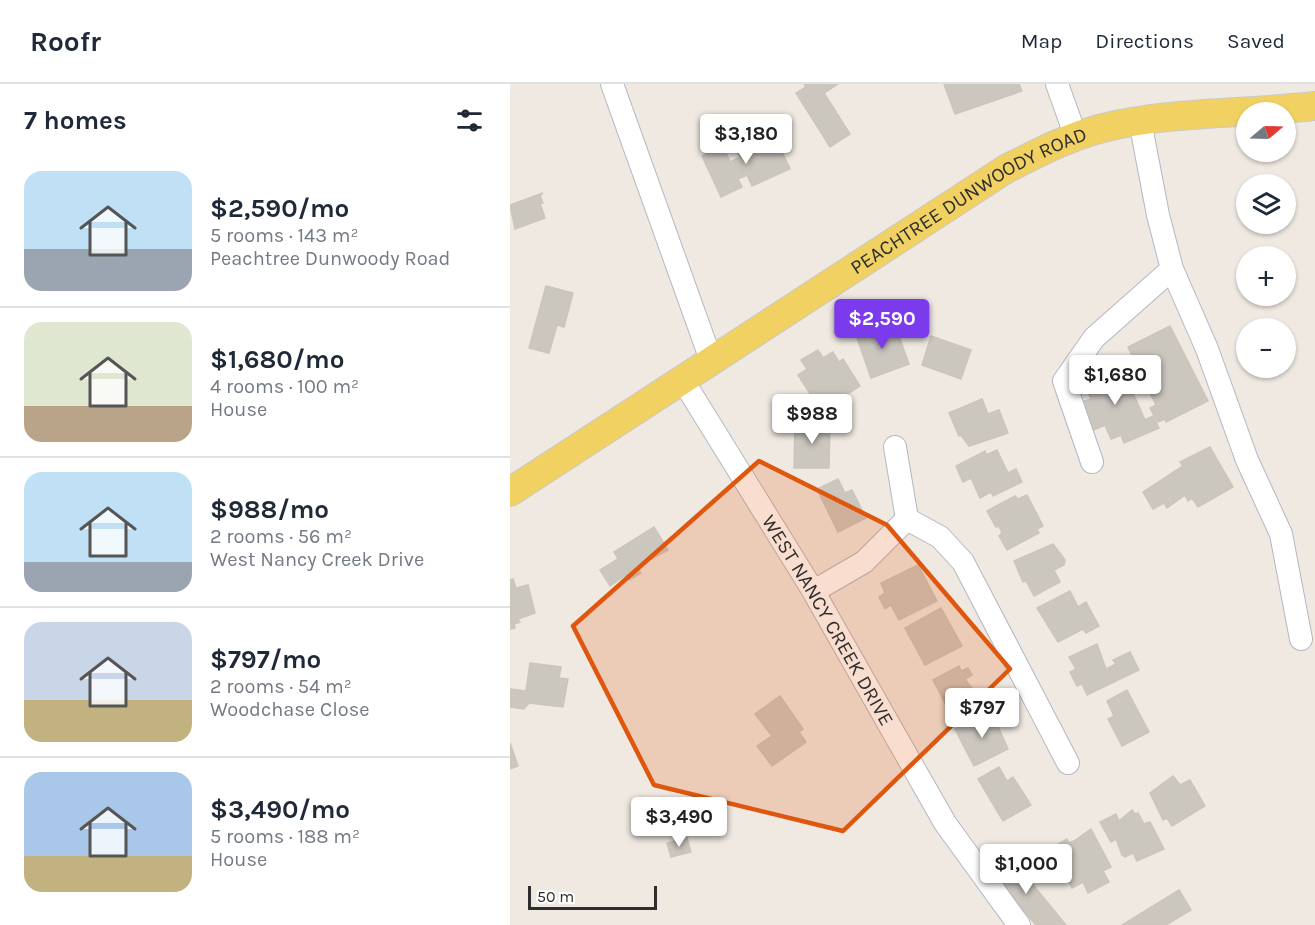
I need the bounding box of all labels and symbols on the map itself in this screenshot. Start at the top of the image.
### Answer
north arrow [1236,102,1296,162]
pin: $3,180 [697,114,795,165]
street label: PEACHTREE DUNWOODY ROAD [846,122,1090,279]
pin: $2,590 [833,299,931,350]
pin: $1,680 [1066,355,1164,406]
pin: $988 [776,394,848,445]
street label: WEST NANCY CREEK DRIVE [757,511,899,730]
pin: $797 [946,688,1018,739]
pin: $3,490 [630,797,728,848]
pin: $1,000 [977,844,1075,895]
scale bar [528,883,657,910]

